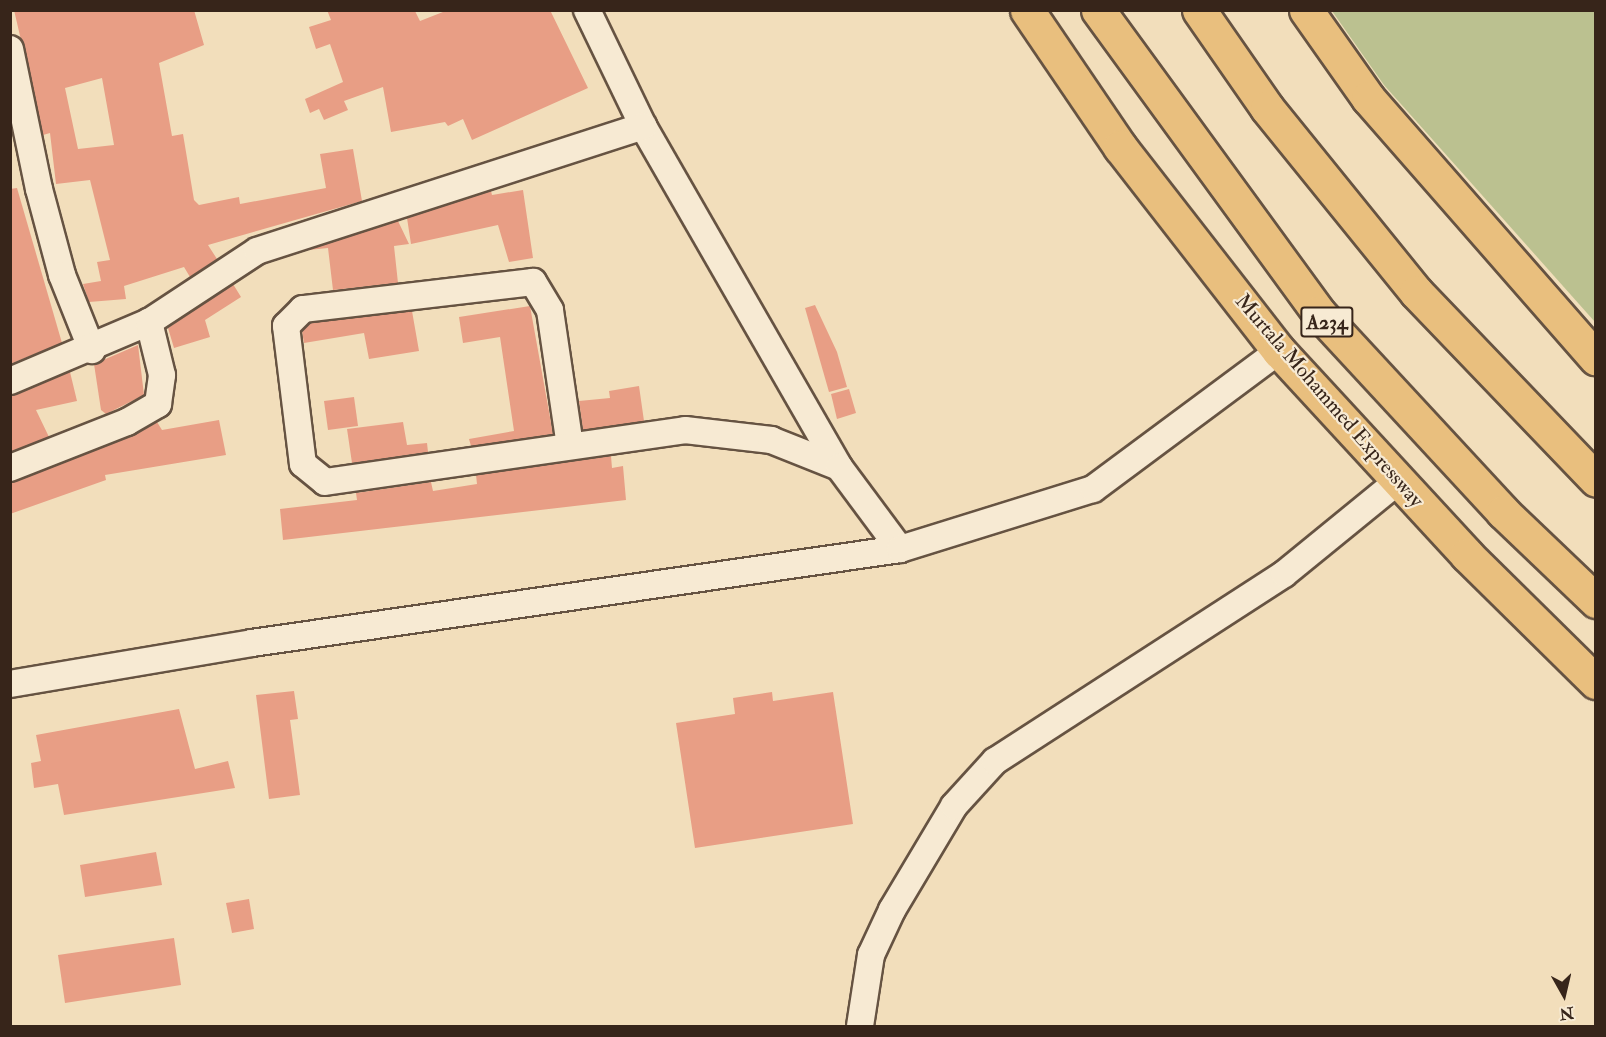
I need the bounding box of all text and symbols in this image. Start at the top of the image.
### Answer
street label: Murtala Mohammed Expressway [1229,289,1429,513]
road number: A234 [1300,305,1354,339]
north arrow [1534,965,1594,1025]
text: N [1558,1002,1575,1024]

